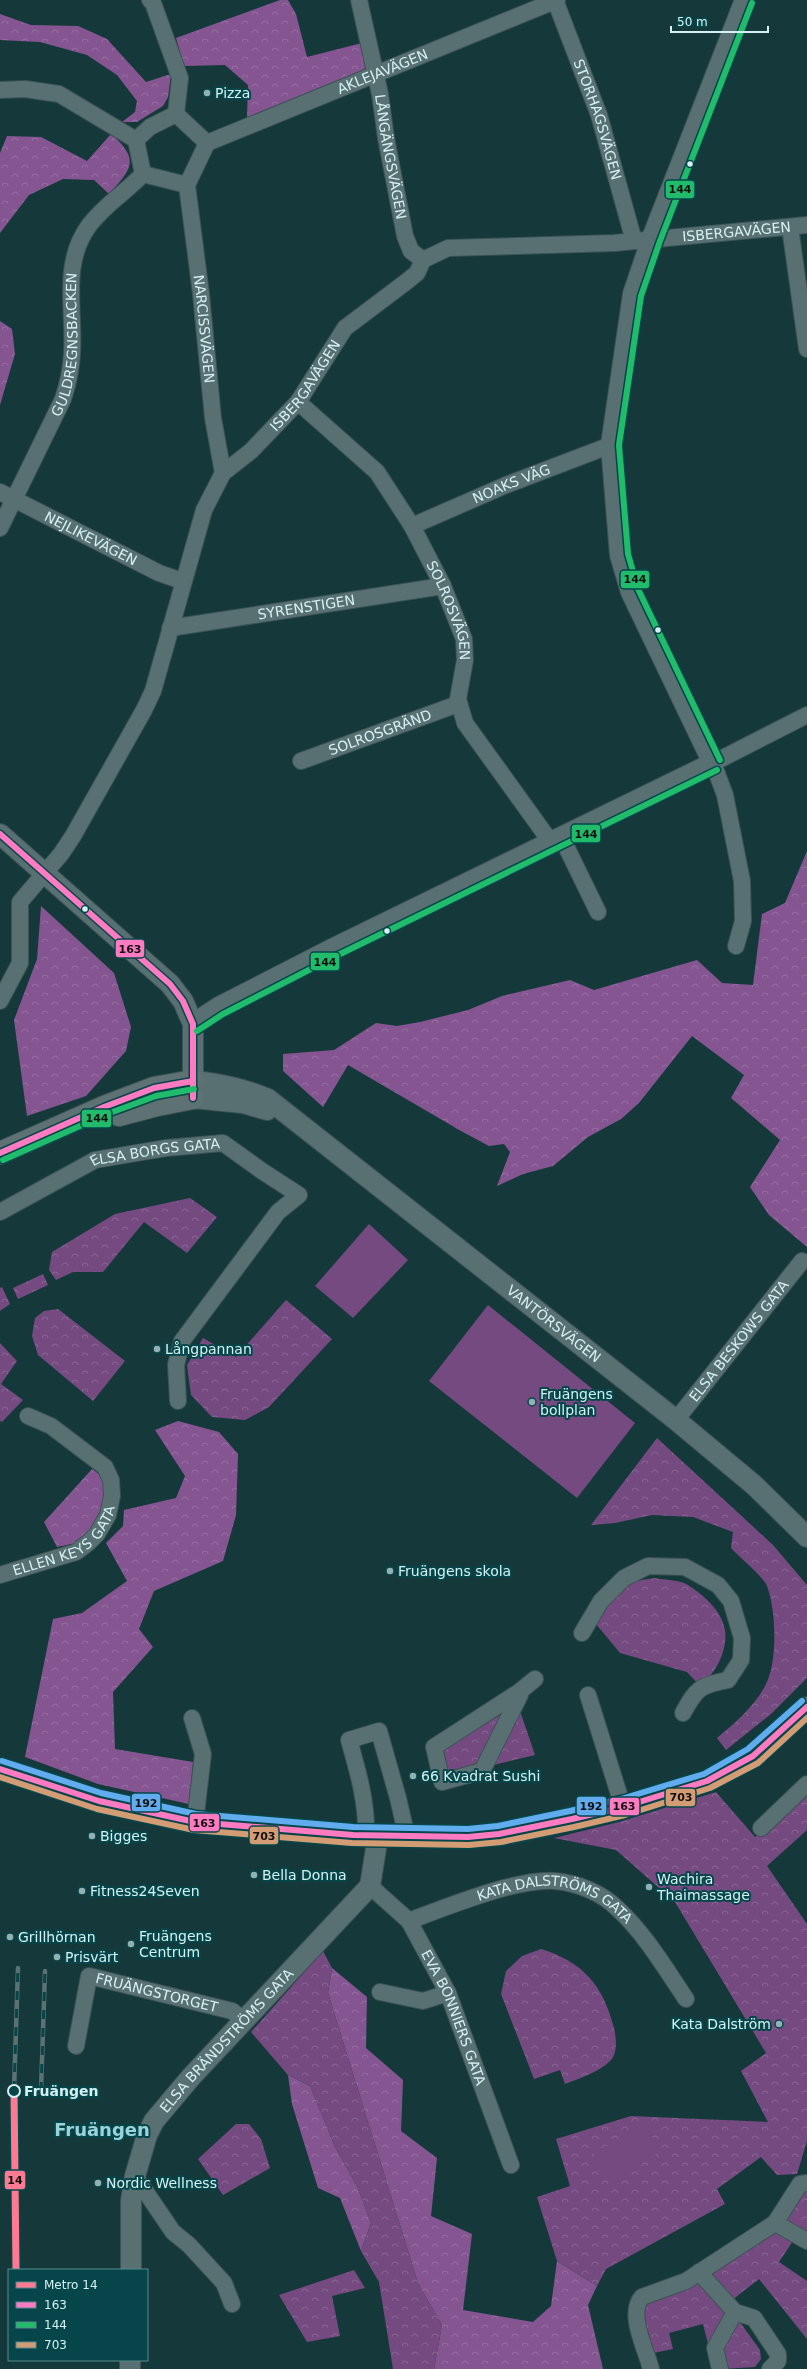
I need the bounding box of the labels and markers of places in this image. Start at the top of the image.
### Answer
place label: Pizza [215,85,250,101]
marker: Pizza [202,88,212,98]
unlabelled marker [685,159,695,169]
unlabelled marker [653,625,663,635]
unlabelled marker [80,904,90,914]
unlabelled marker [382,926,392,936]
place label: Långpannan [165,1341,252,1357]
marker: Långpannan [152,1344,162,1354]
place label: Fruängens bollplan [540,1386,613,1418]
marker: Fruängens bollplan [527,1397,537,1407]
place label: Fruängens skola [398,1563,511,1579]
marker: Fruängens skola [385,1566,395,1576]
place label: 66 Kvadrat Sushi [421,1768,540,1784]
marker: 66 Kvadrat Sushi [408,1771,418,1781]
place label: Bigges [100,1828,147,1844]
marker: Bigges [87,1831,97,1841]
place label: Bella Donna [262,1867,347,1883]
marker: Bella Donna [249,1870,259,1880]
place label: Wachira Thaimassage [656,1871,750,1903]
marker: Wachira Thaimassage [644,1882,654,1892]
place label: Fitness24Seven [90,1883,200,1899]
marker: Fitness24Seven [77,1886,87,1896]
place label: Fruängens Centrum [139,1928,212,1960]
place label: Grillhörnan [18,1929,96,1945]
marker: Grillhörnan [5,1932,15,1942]
marker: Fruängens Centrum [126,1939,136,1949]
place label: Prisvärt [65,1949,119,1965]
marker: Prisvärt [52,1952,62,1962]
place label: Kata Dalström [671,2016,771,2032]
marker: Kata Dalström [774,2019,784,2029]
place label: Fruängen [24,2083,98,2099]
marker: Fruängen [7,2084,21,2098]
place label: Nordic Wellness [106,2175,217,2191]
marker: Nordic Wellness [93,2178,103,2188]

